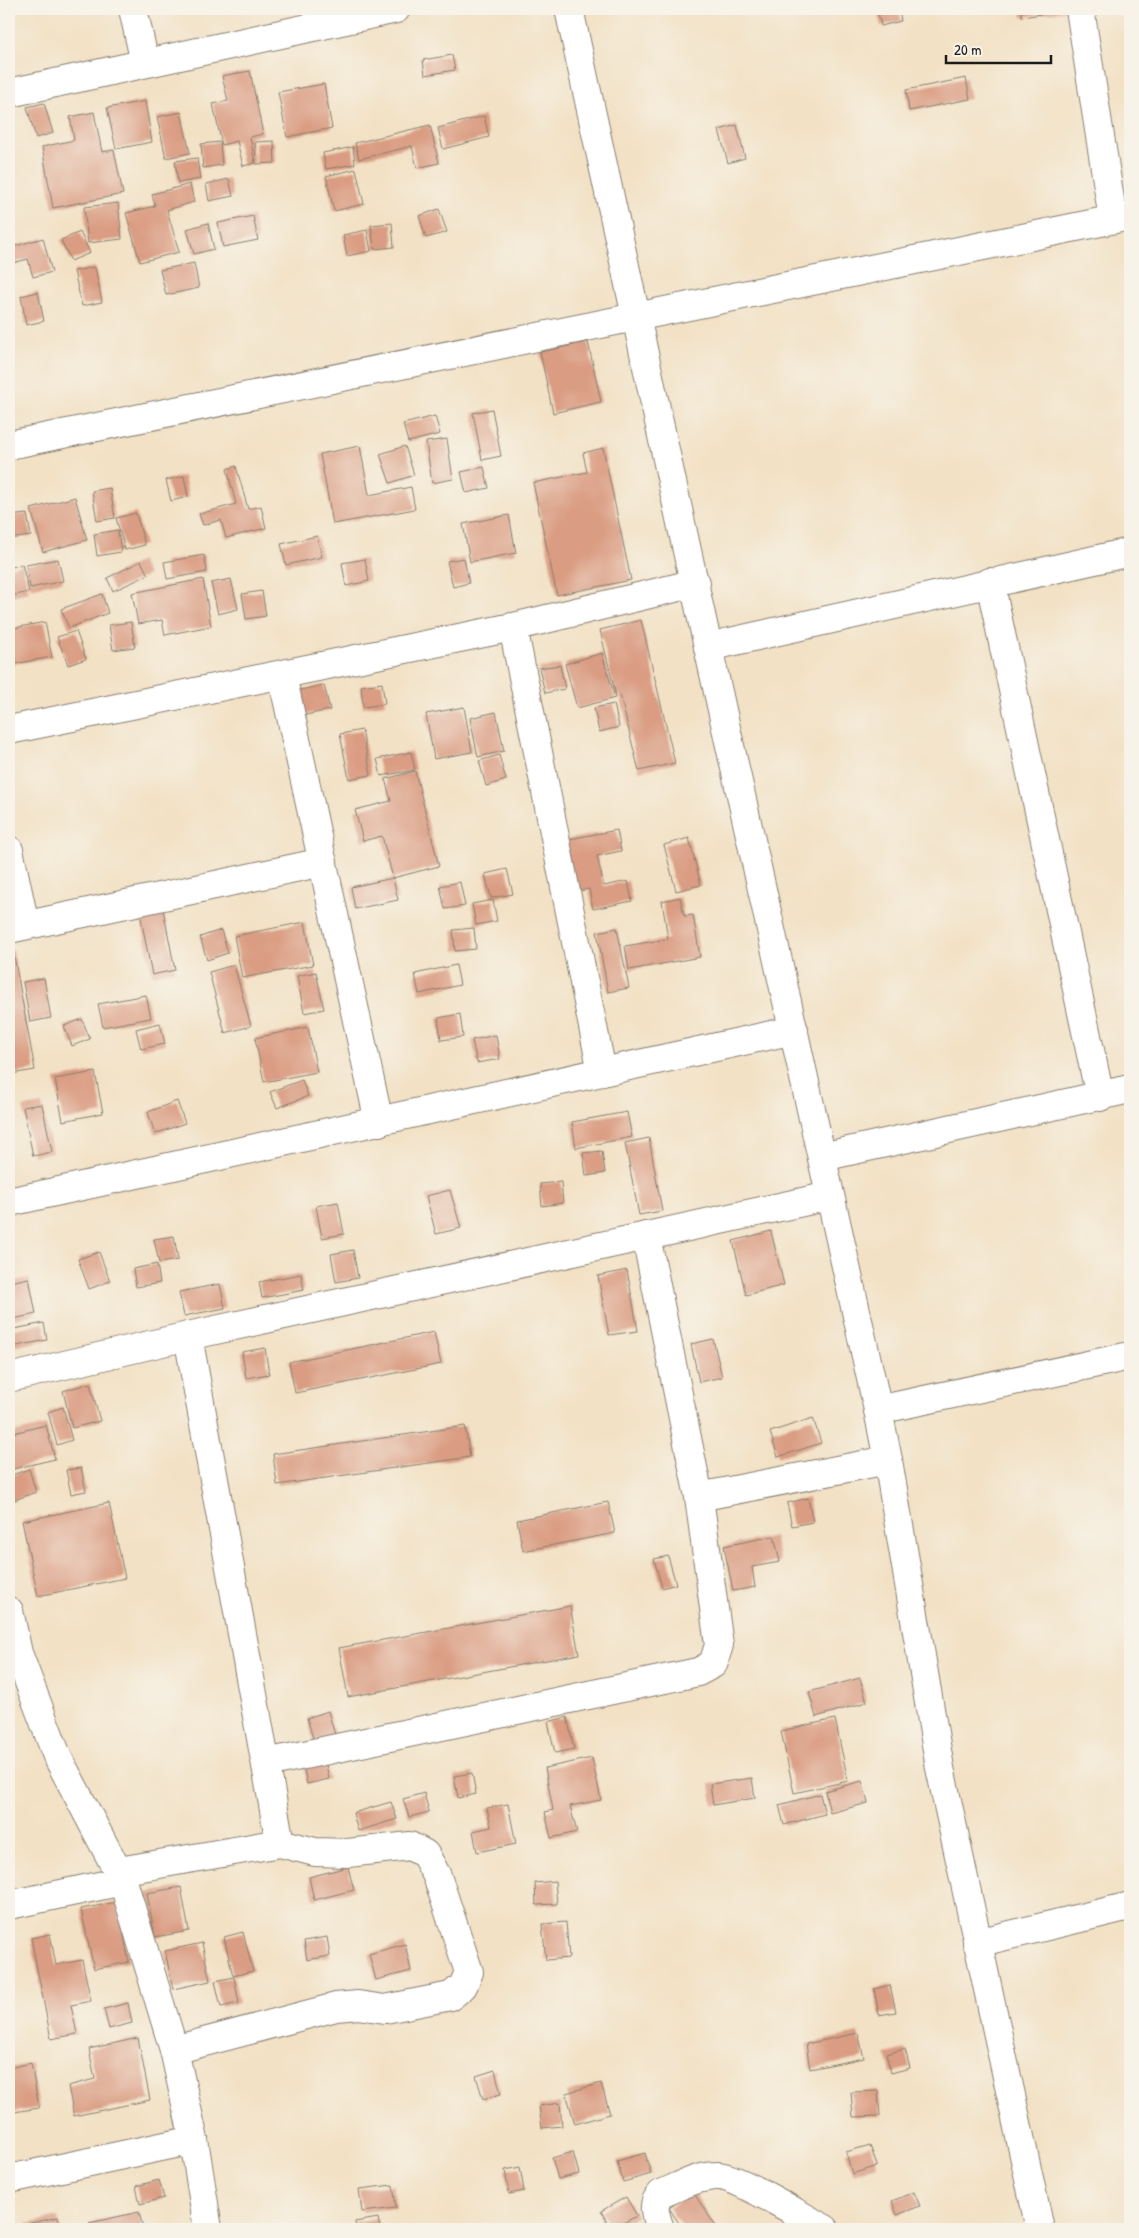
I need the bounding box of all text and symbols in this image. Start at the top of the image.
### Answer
scale bar [946,32,1052,64]
text: 20 m [954,39,981,60]

